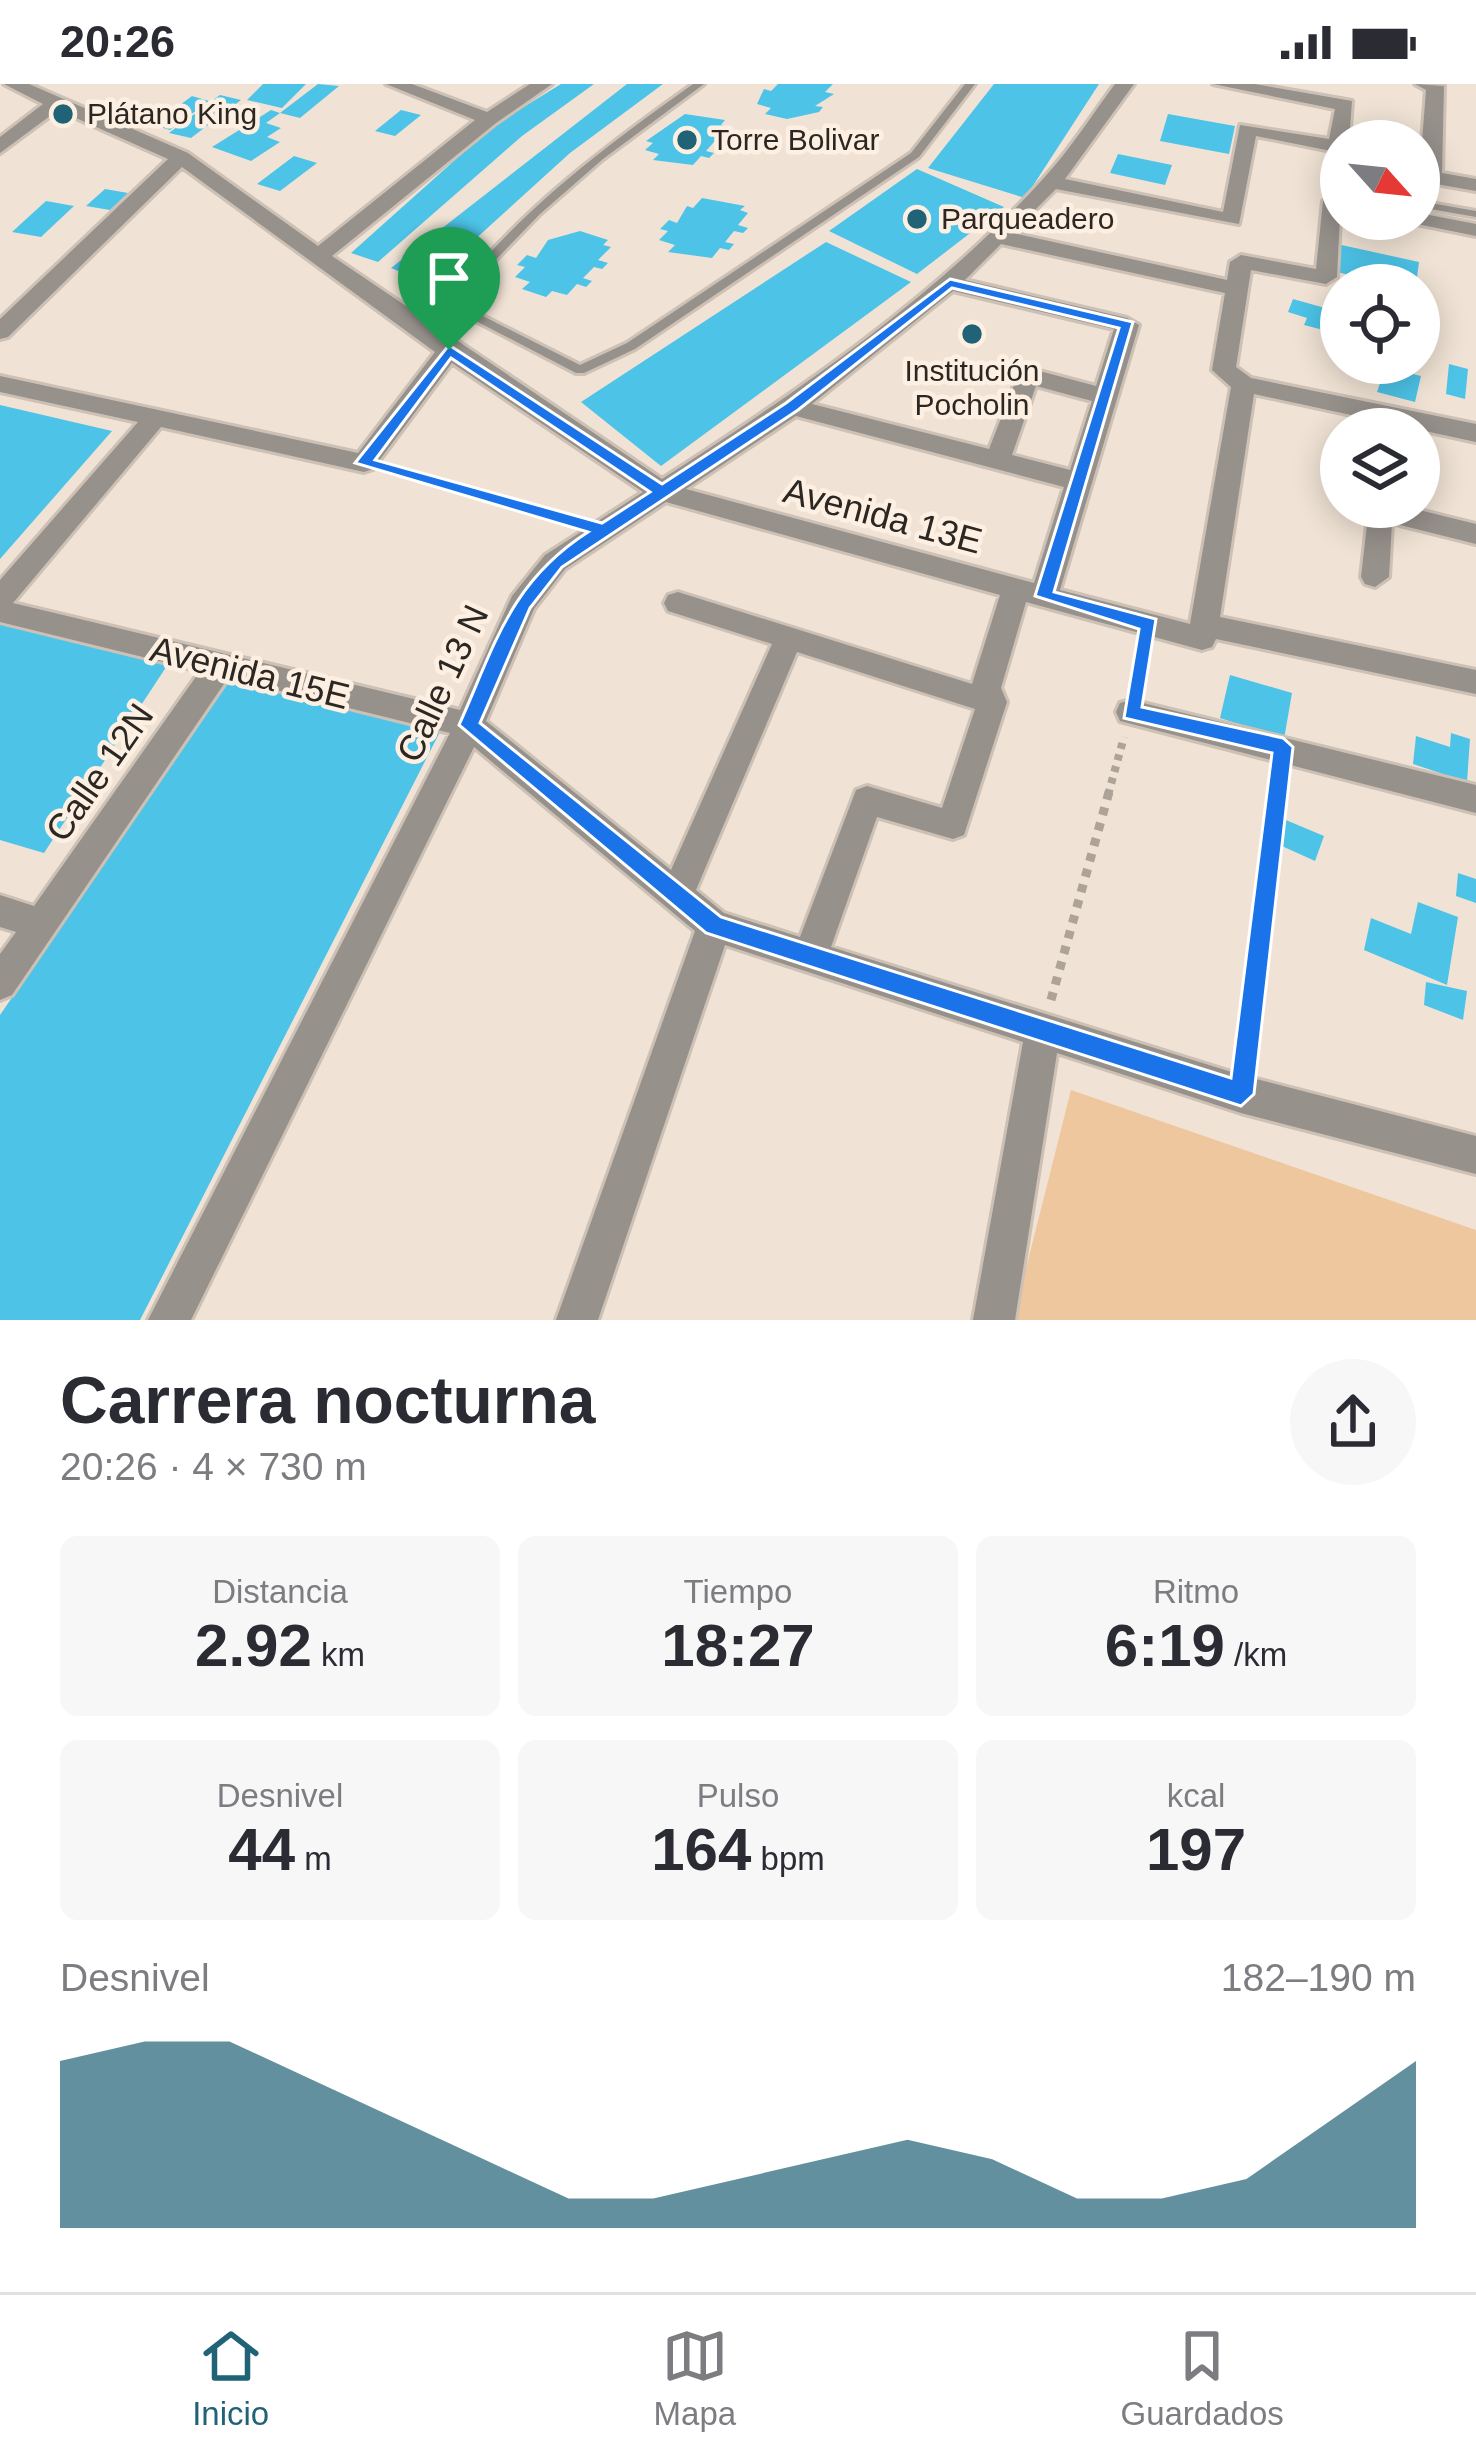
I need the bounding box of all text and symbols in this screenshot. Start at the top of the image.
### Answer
text: 20:26 [60,16,175,67]
place label: Plátano King [87,97,257,130]
marker: Plátano King [50,101,76,127]
north arrow [1320,120,1440,240]
map controls [1320,120,1440,528]
place label: Torre Bolivar [711,123,879,156]
marker: Torre Bolivar [674,127,700,153]
place label: Parqueadero [941,202,1114,235]
marker: Parqueadero [904,206,930,232]
pin [398,227,500,350]
icon: arrive [416,245,482,311]
button: locate [1320,264,1440,384]
marker: Institución Pocholin [959,321,985,347]
place label: Institución Pocholin [904,354,1040,421]
button: layers [1320,408,1440,528]
street label: Avenida 13E [779,469,986,562]
street label: Calle 13 N [388,598,497,768]
street label: Avenida 15E [146,628,354,717]
street label: Calle 12N [37,696,162,849]
button: share [1290,1359,1416,1485]
text: Carrera nocturna [60,1363,596,1437]
text: 20:26 · 4 × 730 m [60,1445,367,1488]
text: Distancia [212,1573,348,1610]
text: Tiempo [684,1573,792,1610]
text: Ritmo [1153,1573,1239,1610]
text: 2.92 [195,1612,312,1679]
text: 18:27 [661,1612,815,1679]
text: 6:19 [1105,1612,1225,1679]
text: km [312,1636,365,1673]
text: /km [1225,1636,1287,1673]
text: Desnivel [217,1777,343,1814]
text: Pulso [697,1777,779,1814]
text: kcal [1167,1777,1225,1814]
text: 44 [228,1816,295,1883]
text: 164 [651,1816,751,1883]
text: 197 [1146,1816,1246,1883]
text: m [295,1840,332,1877]
text: bpm [751,1840,825,1877]
text: Desnivel [60,1956,210,1999]
text: 182–190 m [1221,1956,1416,1999]
tab: Inicio [192,2323,269,2433]
tab: Mapa [654,2323,736,2433]
tab: Guardados [1121,2323,1284,2433]

